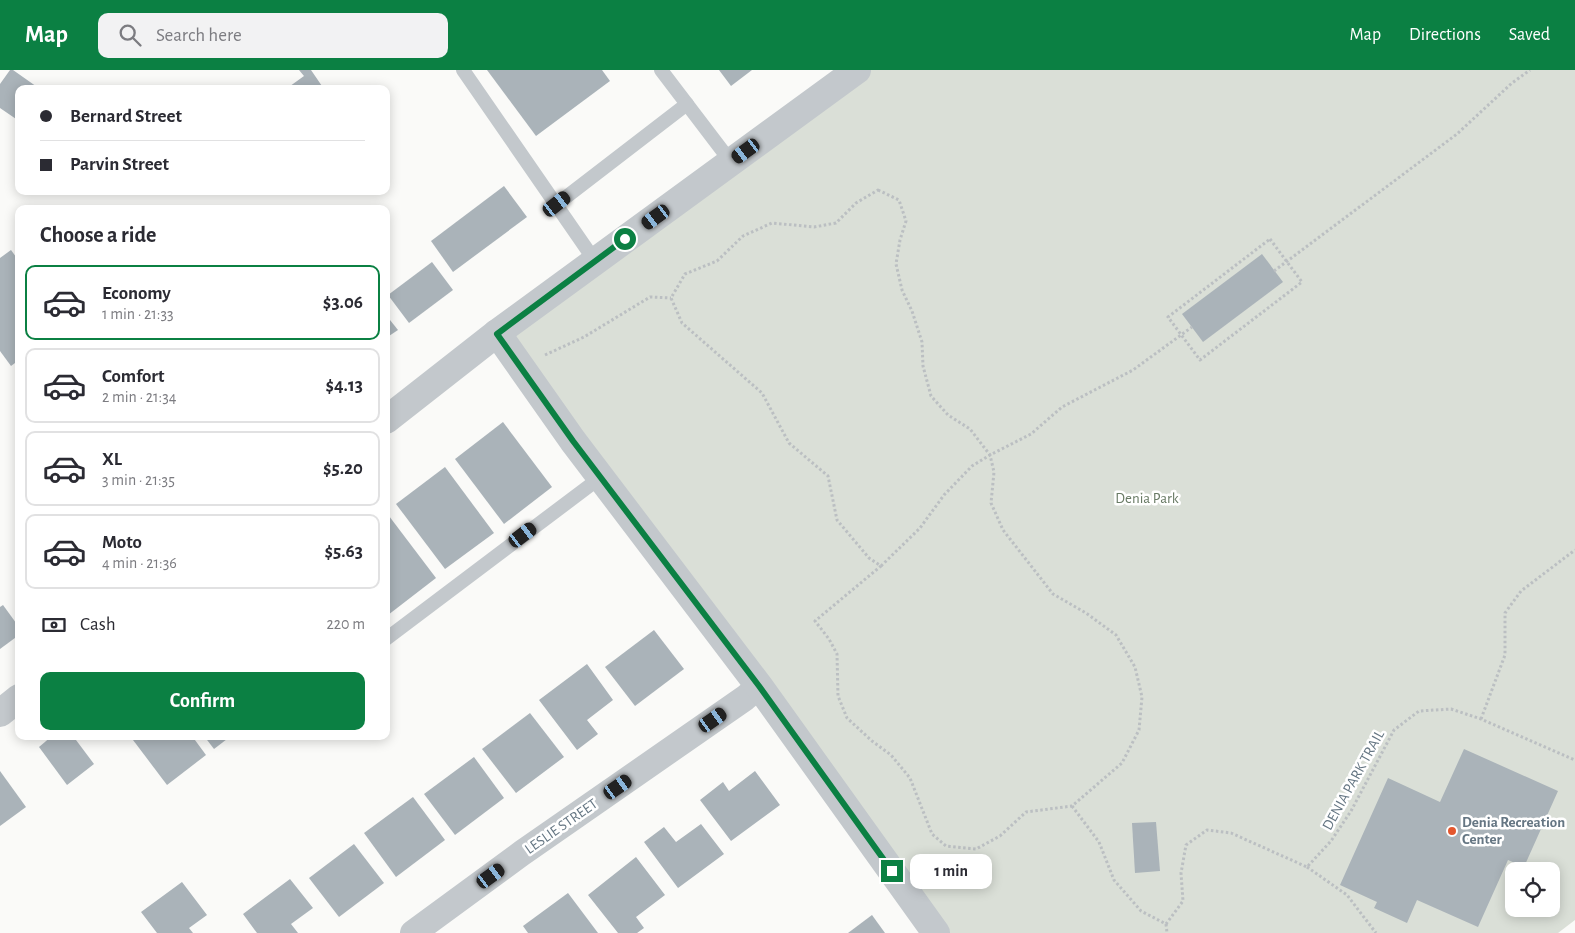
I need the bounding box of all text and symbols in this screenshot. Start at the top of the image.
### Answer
search box [98,13,448,58]
icon: search [116,21,144,49]
text: Map [25,23,68,47]
text: Search here [156,26,242,45]
text: Map [1350,26,1381,44]
text: Directions [1409,26,1481,44]
text: Saved [1509,26,1550,44]
text: Bernard Street [70,107,182,126]
car [729,136,762,166]
text: Parvin Street [70,155,169,174]
car [540,189,573,219]
car [639,202,672,232]
text: Choose a ride [40,224,156,246]
route start [614,228,636,250]
icon: car [42,280,87,325]
text: Economy [102,284,171,303]
text: $3.06 [323,293,363,312]
text: 1 min · 21:33 [102,306,174,322]
icon: car [42,363,87,408]
text: Comfort [102,367,164,386]
text: $4.13 [326,376,363,395]
text: 2 min · 21:34 [102,389,177,405]
icon: car [42,446,87,491]
text: XL [102,450,122,469]
text: $5.20 [323,459,363,478]
text: 3 min · 21:35 [102,472,175,488]
park label: Denia Park [1115,491,1179,506]
car [506,520,539,550]
icon: car [42,529,87,574]
text: Moto [102,533,142,552]
text: $5.63 [325,542,363,561]
text: 4 min · 21:36 [102,555,177,571]
icon: cash [40,611,68,639]
text: Cash [80,615,116,634]
text: 220 m [327,616,365,632]
button: Confirm [40,672,365,730]
car [696,705,729,735]
street label: DENIA PARK TRAIL [1320,727,1387,833]
car [601,772,634,802]
street label: LESLIE STREET [522,796,601,857]
place label: Denia Recreation Center [1462,815,1565,847]
marker: Denia Recreation Center [1446,825,1458,837]
callout: 1 min [910,854,992,888]
route end [881,860,903,882]
car [474,861,507,891]
map controls [1505,862,1560,917]
button: locate [1505,862,1560,917]
text: 1 min [934,863,968,879]

